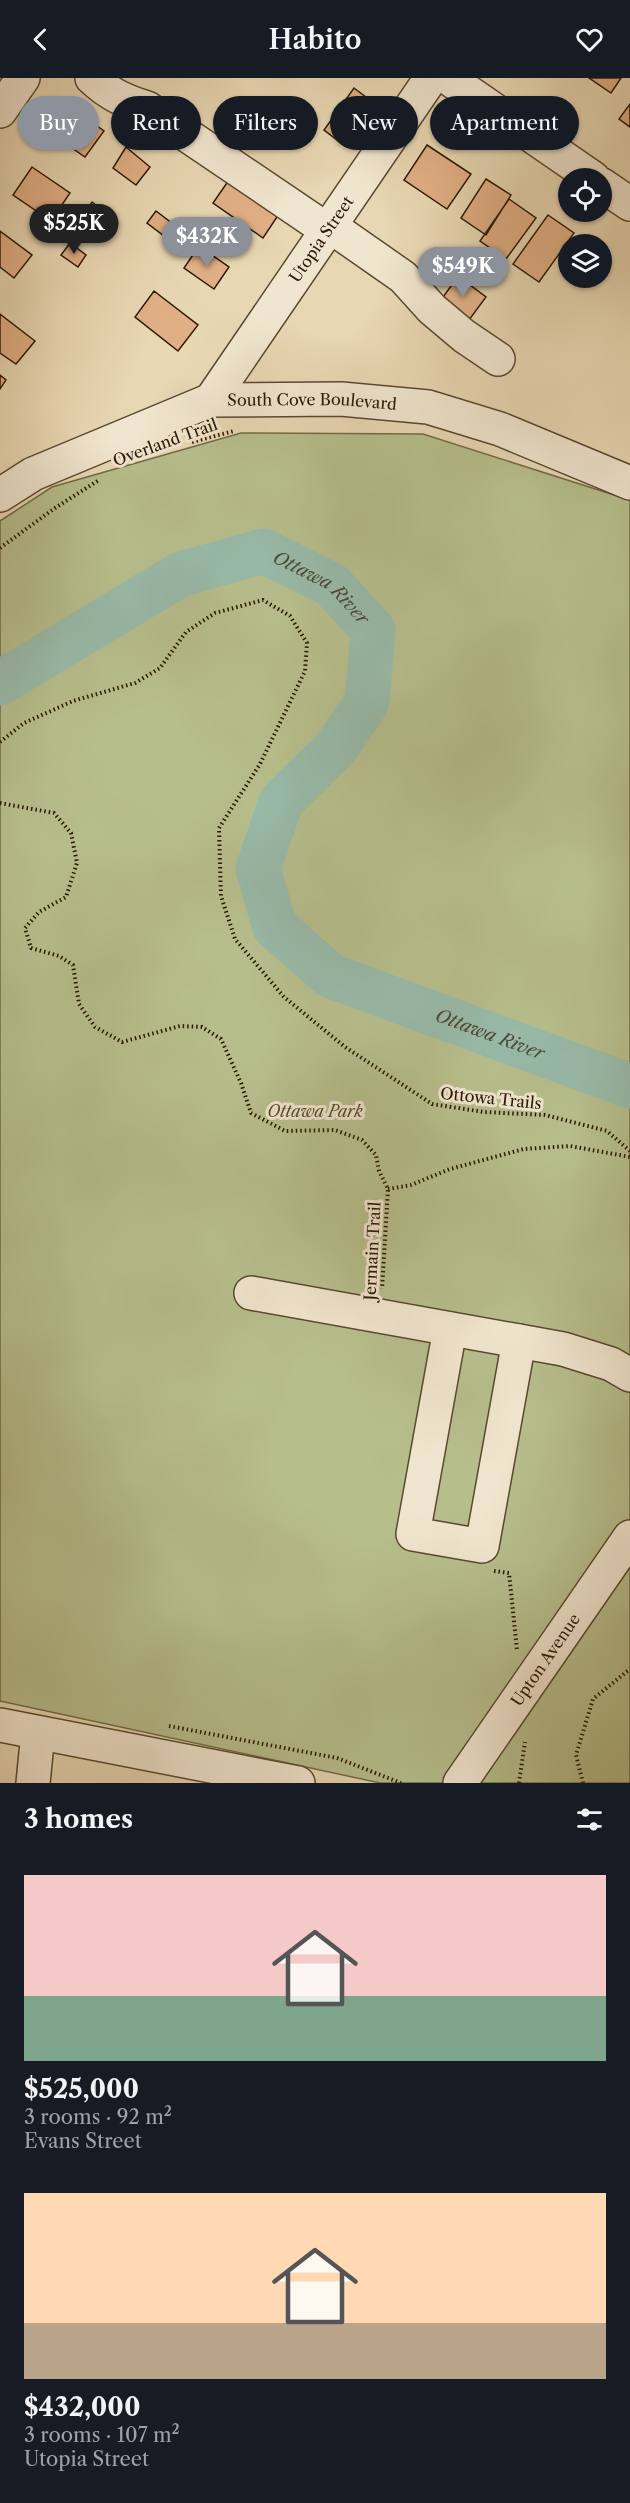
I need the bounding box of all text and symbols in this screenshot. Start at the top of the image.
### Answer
icon: back [24,23,57,56]
text: Habito [269,23,361,56]
icon: heart [573,23,606,56]
chip: Buy [18,96,99,150]
chip: Rent [111,96,201,150]
chip: Filters [213,96,318,150]
chip: New [330,96,418,150]
chip: Apartment [430,96,579,150]
map controls [558,168,612,288]
button: locate [558,168,612,222]
street label: Utopia Street [285,192,358,286]
pin: $525K [32,204,116,255]
text: $525K [43,211,105,235]
pin: $432K [165,217,249,268]
text: $432K [176,224,238,248]
button: layers [558,234,612,288]
pin: $549K [421,247,505,298]
text: $549K [432,254,494,278]
street label: South Cove Boulevard [227,389,398,414]
street label: Overland Trail [110,414,220,470]
water label: Ottawa River [269,546,375,630]
water label: Ottawa River [432,1004,549,1065]
street label: Ottowa Trails [439,1083,543,1113]
park label: Ottawa Park [267,1101,363,1121]
street label: Jermain Trail [359,1201,385,1304]
street label: Upton Avenue [506,1610,584,1710]
text: 3 homes [24,1803,133,1835]
icon: filters [573,1803,606,1836]
icon: home [261,1914,369,2022]
text: $525,000 [24,2073,139,2105]
text: 3 rooms · 92 m² [24,2105,172,2129]
text: Evans Street [24,2129,142,2153]
icon: home [261,2232,369,2340]
text: $432,000 [24,2391,141,2423]
text: 3 rooms · 107 m² [24,2423,180,2447]
text: Utopia Street [24,2447,149,2471]

